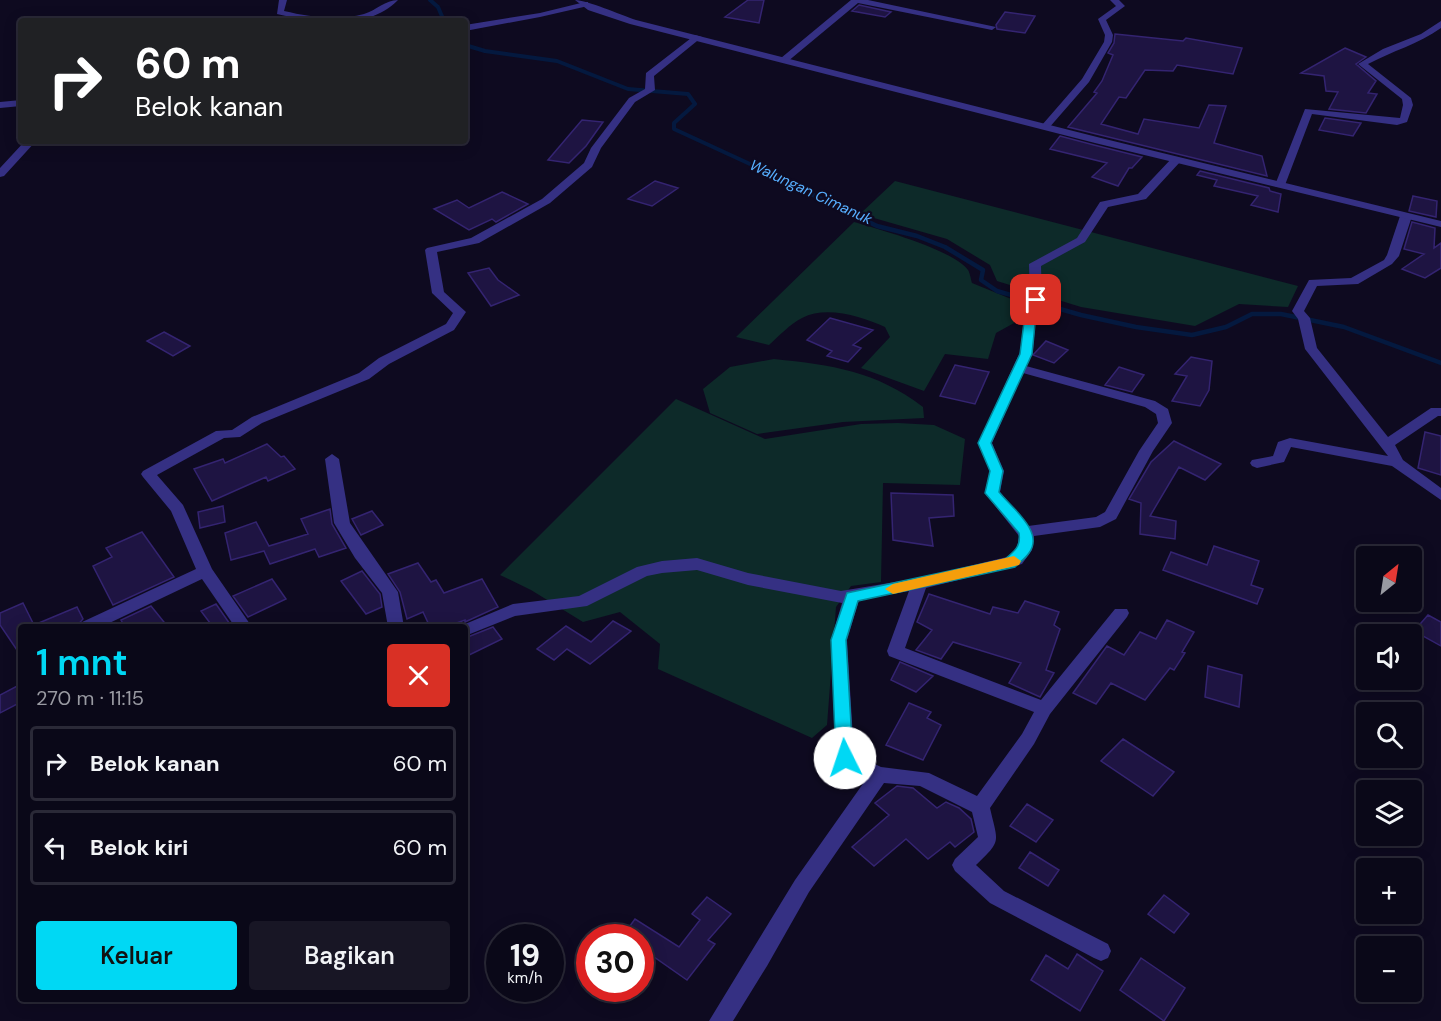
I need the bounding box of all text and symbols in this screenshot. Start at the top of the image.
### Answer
text: 60 m [135,36,241,91]
icon: right [36,42,114,120]
text: Belok kanan [135,89,283,124]
water label: Walungan Cimanuk [746,155,876,229]
pin [1010,274,1061,325]
icon: arrive [1019,283,1052,316]
north arrow [1356,546,1422,612]
map controls [1356,546,1422,1002]
button: sound [1356,624,1422,690]
text: 1 mnt [36,639,128,686]
button: close [387,644,450,707]
text: 270 m · 11:15 [36,685,144,711]
button: search [1356,702,1422,768]
position arrow [813,726,877,790]
icon: right [39,747,72,780]
text: Belok kanan [90,749,220,778]
text: 60 m [393,749,447,778]
button: layers [1356,780,1422,846]
icon: left [39,831,72,864]
text: Belok kiri [90,833,188,862]
text: 60 m [393,833,447,862]
button: + [1356,858,1422,924]
button: Keluar [36,921,237,990]
button: Bagikan [249,921,450,990]
speed limit sign: 30 [576,924,654,1002]
text: 19 [510,936,540,975]
button: − [1356,936,1422,1002]
text: km/h [507,968,543,988]

